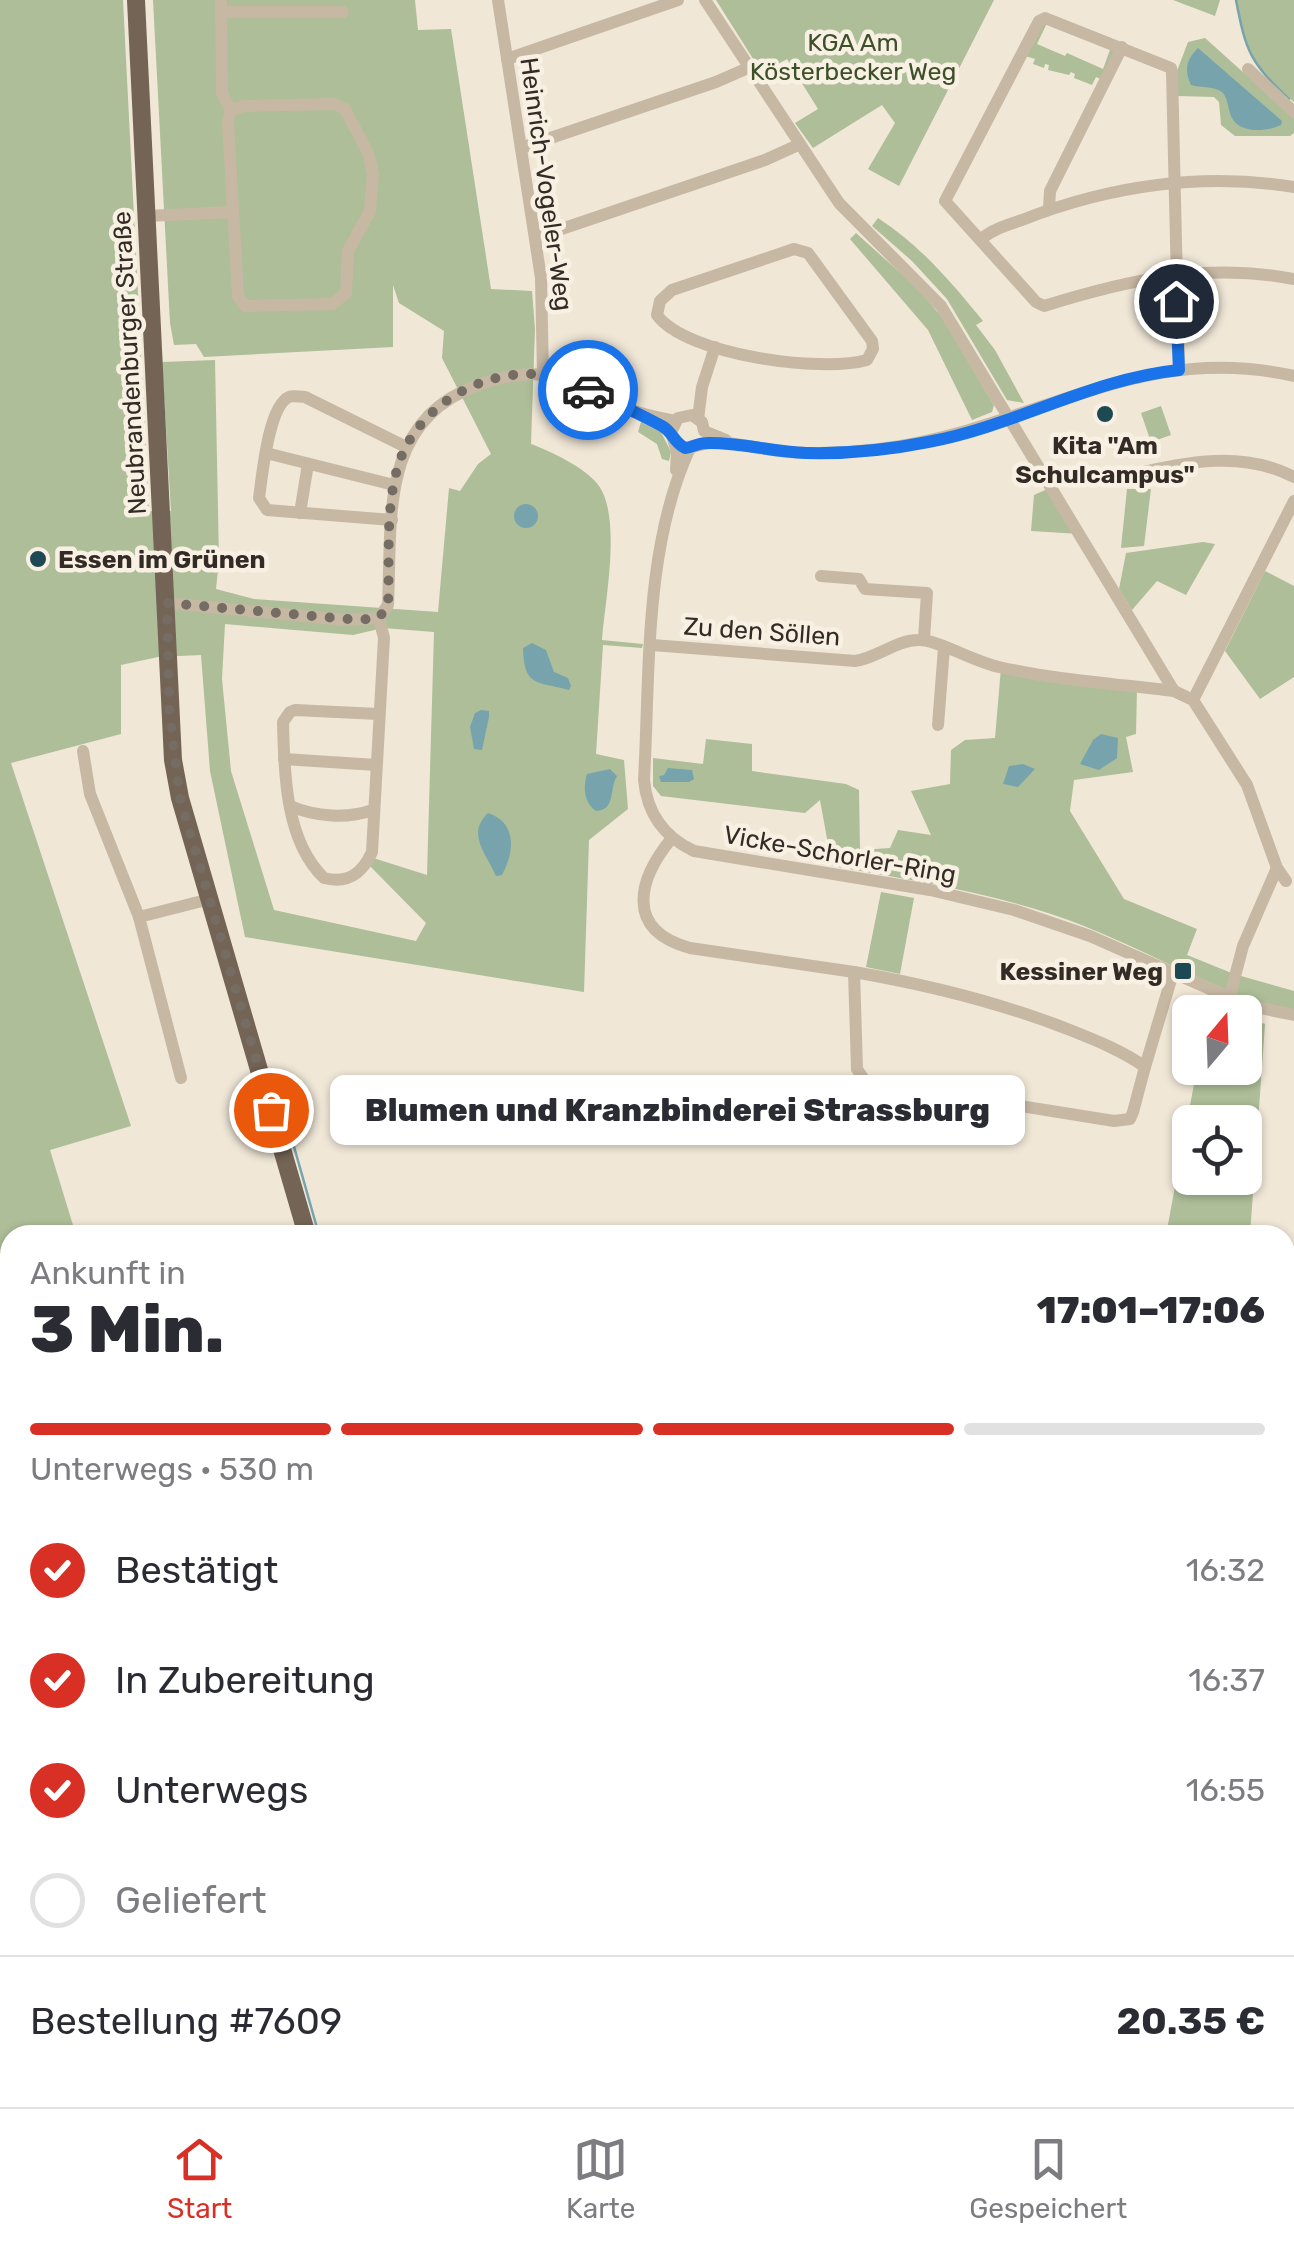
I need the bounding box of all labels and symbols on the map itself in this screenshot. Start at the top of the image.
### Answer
park label: KGA Am Kösterbecker Weg [750,28,956,86]
street label: Heinrich-Vogeler-Weg [514,55,579,313]
street label: Neubrandenburger Straße [107,210,152,515]
pin [1134,259,1219,344]
courier [538,340,638,440]
marker: Kita "Am Schulcampus" [1094,403,1116,425]
place label: Kita "Am Schulcampus" [1015,431,1195,489]
place label: Essen im Grünen [58,545,266,574]
marker: Essen im Grünen [27,548,49,570]
street label: Zu den Söllen [683,612,841,651]
street label: Vicke-Schorler-Ring [721,820,958,889]
place label: Kessiner Weg [1000,957,1163,986]
marker: Kessiner Weg [1172,960,1194,982]
north arrow [1172,995,1262,1085]
pin [229,1068,314,1153]
callout: Blumen und Kranzbinderei Strassburg [331,1075,1026,1145]

